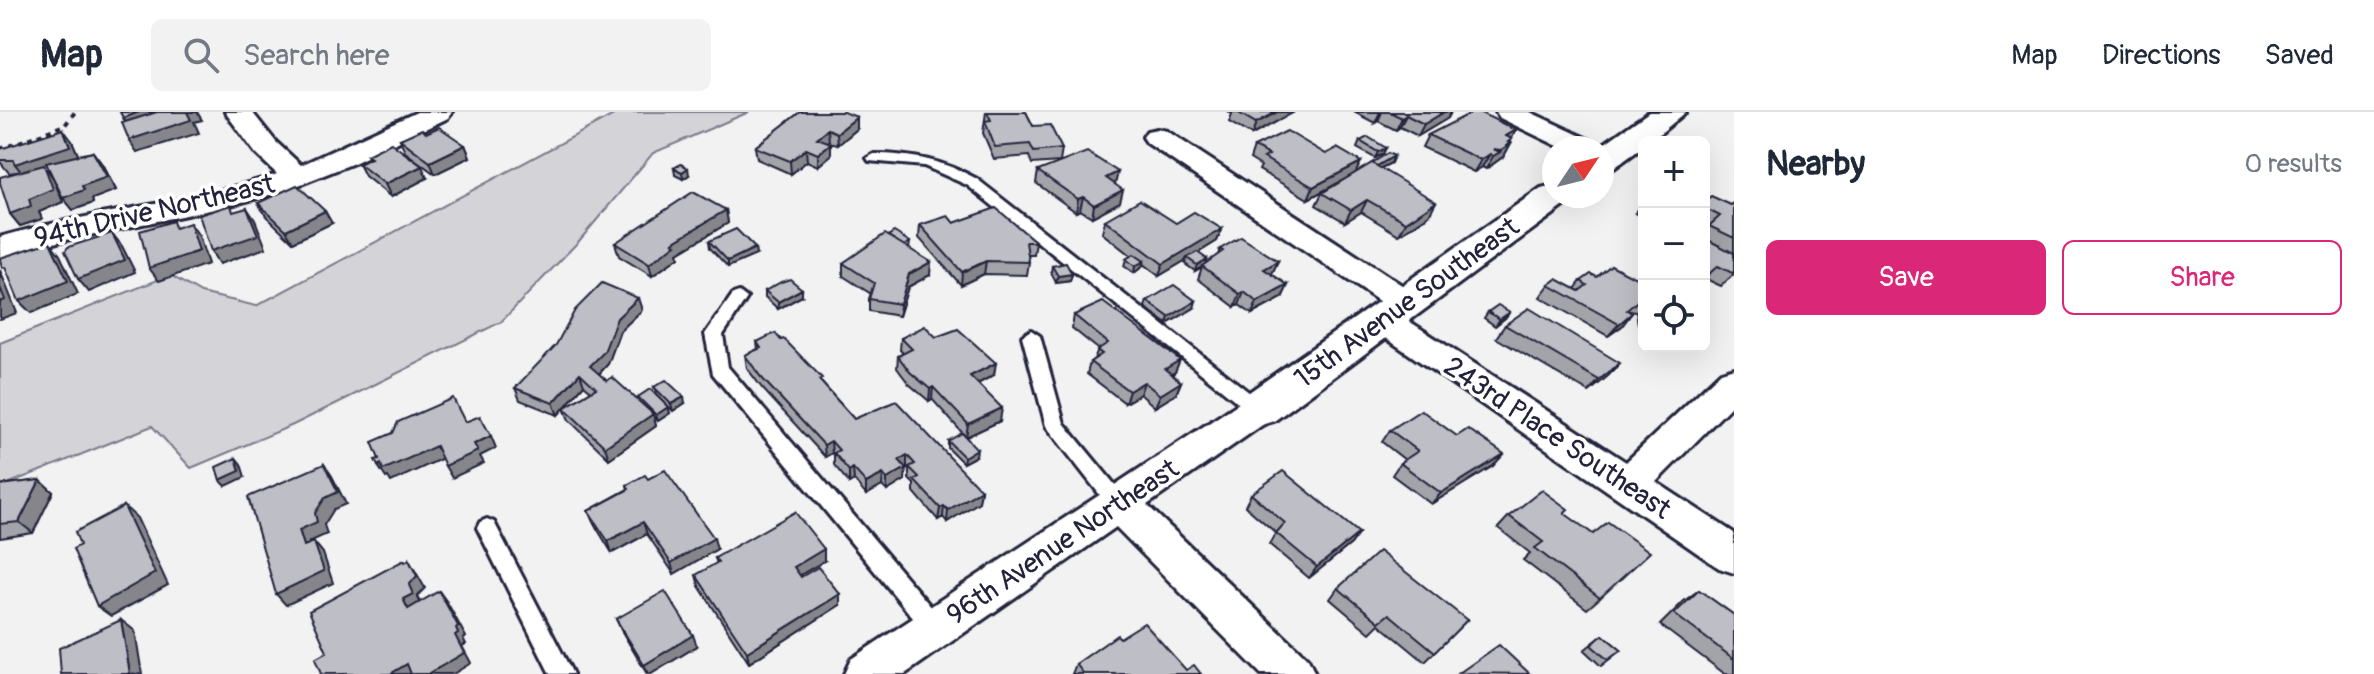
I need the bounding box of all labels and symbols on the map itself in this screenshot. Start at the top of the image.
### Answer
north arrow [1542,136,1614,208]
street label: 94th Drive Northeast [31,167,279,256]
street label: 15th Avenue Southeast [1288,210,1527,397]
street label: 243rd Place Southeast [1437,349,1678,528]
street label: 96th Avenue Northeast [940,451,1186,633]

